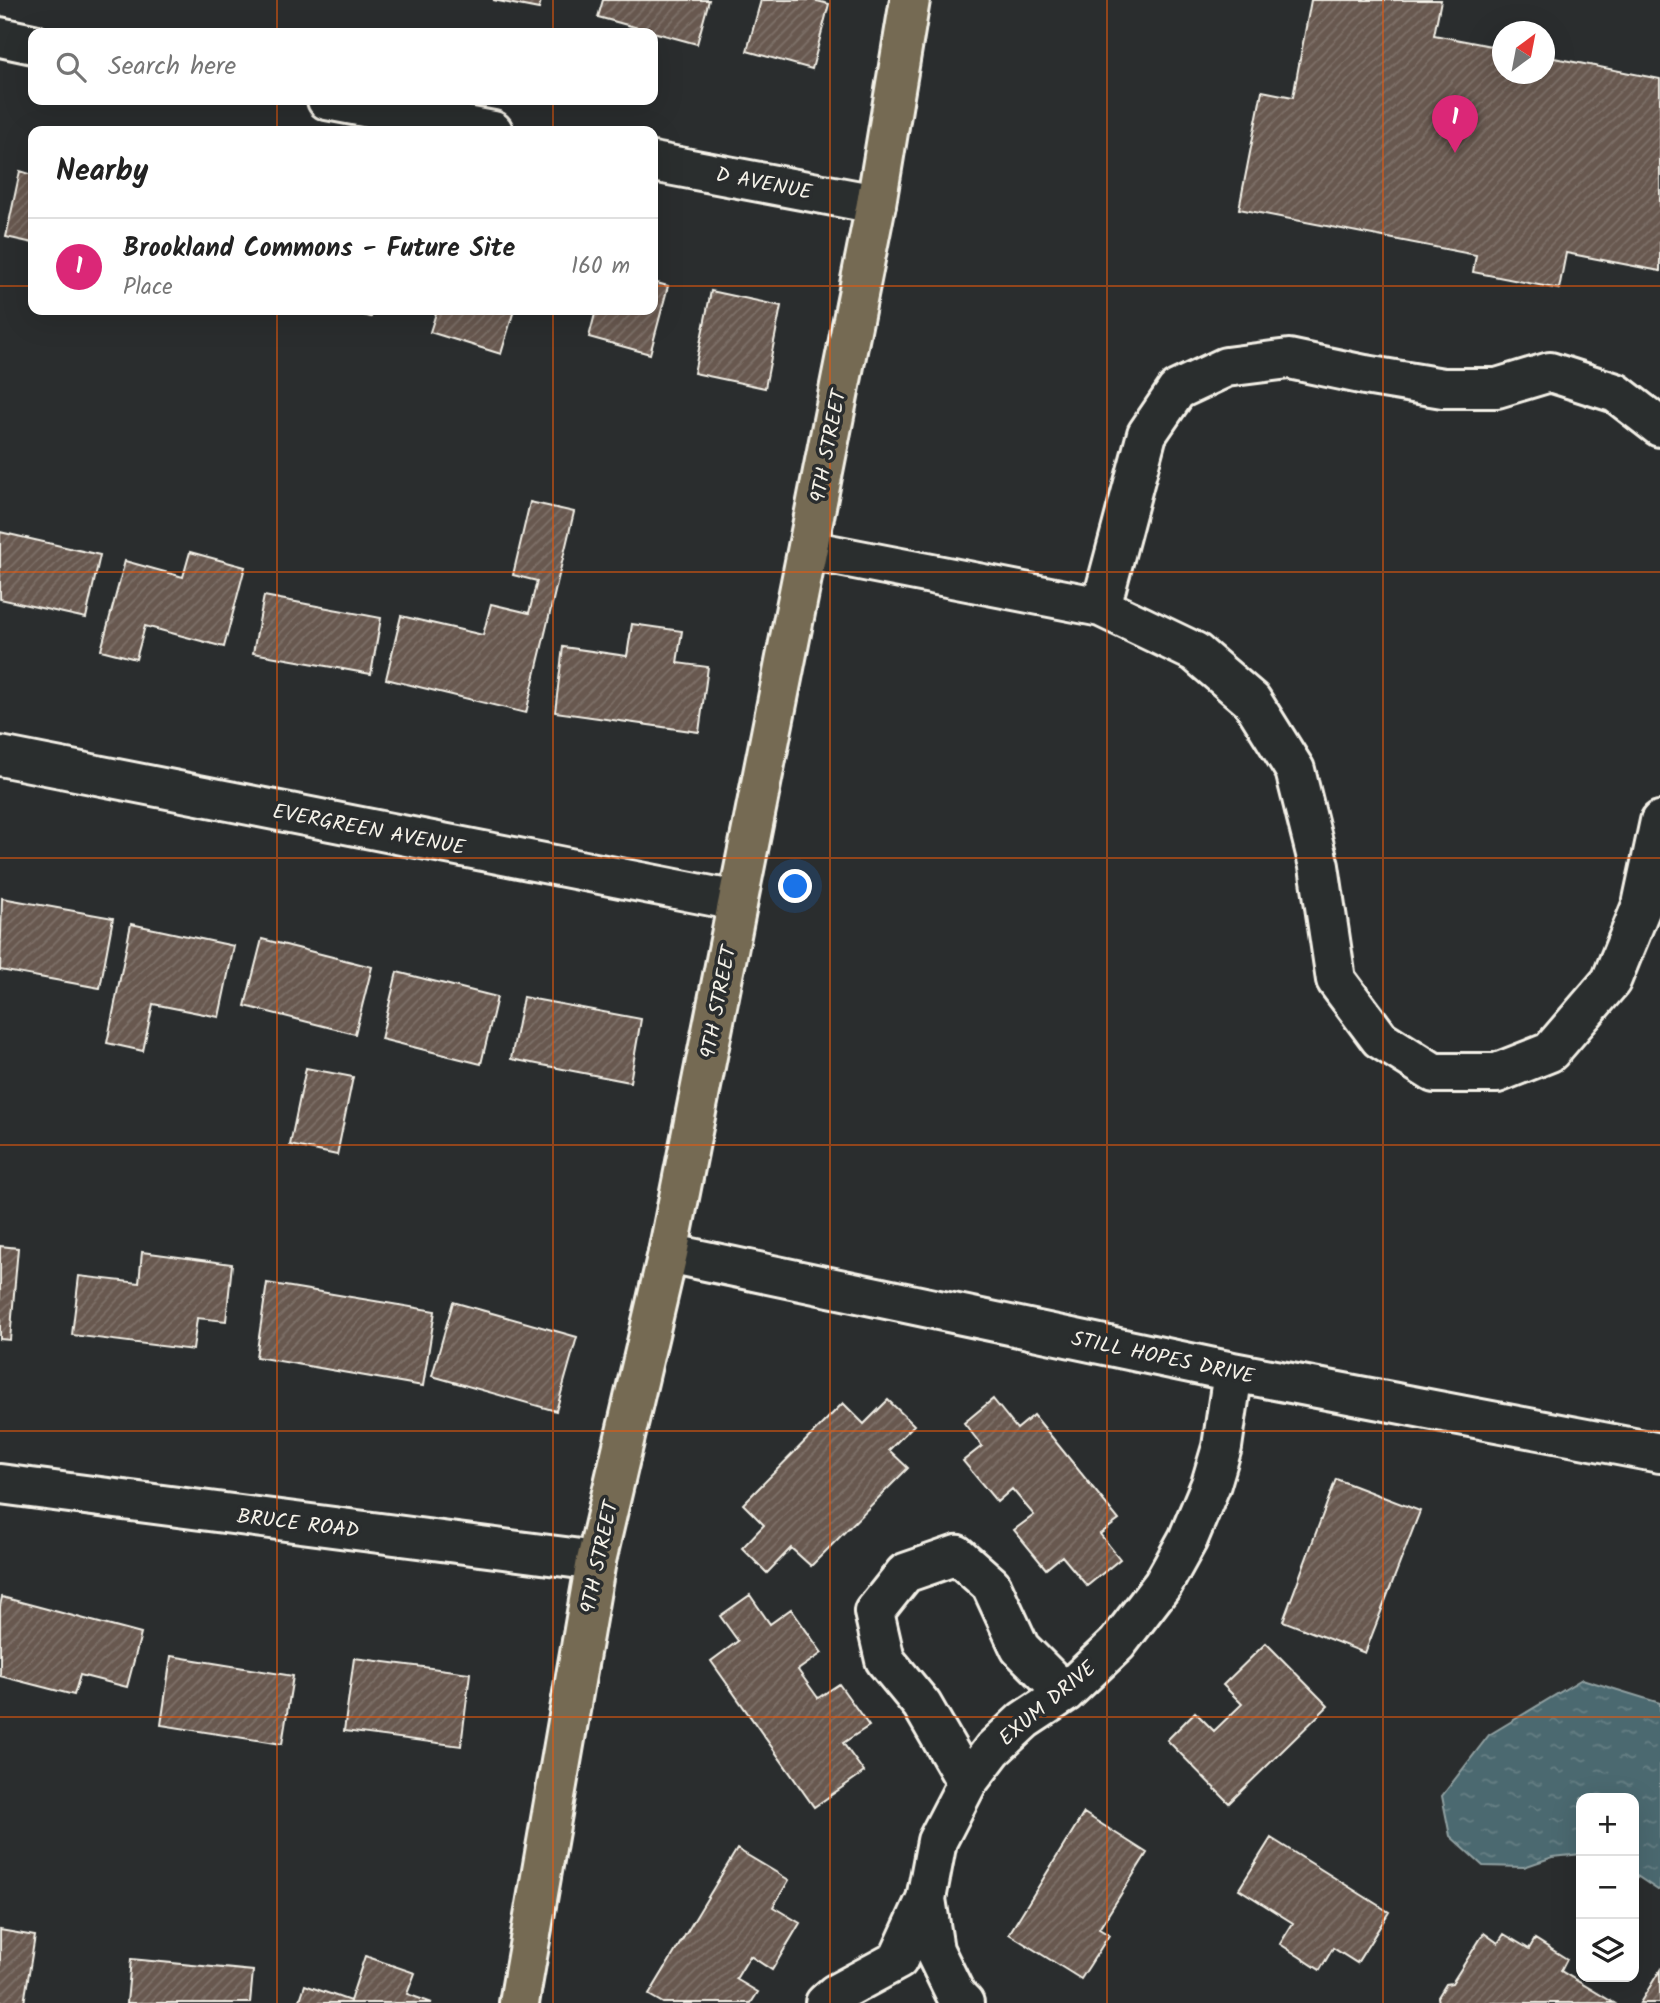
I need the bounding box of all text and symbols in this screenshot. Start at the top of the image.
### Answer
north arrow [1492,21,1555,84]
search box [28,28,658,105]
text: Search here [108,46,236,88]
icon: search [52,48,90,86]
pin: 1 [1432,95,1478,153]
text: Nearby [56,148,148,196]
street label: D AVENUE [713,159,815,210]
text: Brookland Commons - Future Site [123,228,515,270]
text: 1 [76,249,82,285]
text: 160 m [571,249,630,285]
text: Place [123,270,173,306]
street label: 9TH STREET [802,385,857,506]
street label: EVERGREEN AVENUE [270,796,469,865]
your location [778,869,812,903]
street label: 9TH STREET [692,941,747,1062]
street label: STILL HOPES DRIVE [1068,1323,1258,1394]
street label: 9TH STREET [572,1496,629,1617]
street label: BRUCE ROAD [235,1501,361,1548]
street label: EXUM DRIVE [992,1653,1105,1755]
map controls [1576,1793,1639,1982]
button: + [1576,1793,1639,1856]
button: − [1576,1856,1639,1919]
button: layers [1576,1919,1639,1982]

